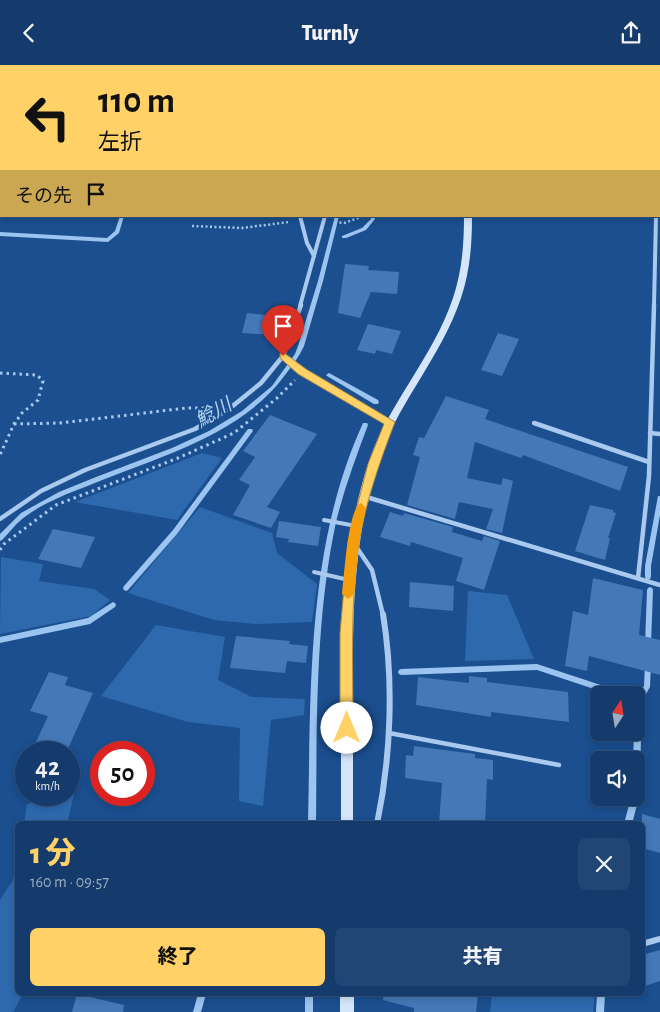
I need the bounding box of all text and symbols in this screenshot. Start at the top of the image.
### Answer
icon: back [15,19,43,47]
icon: share [617,19,645,47]
text: Turnly [301,22,359,44]
text: 110 m [98,84,175,119]
icon: left [15,85,80,150]
text: 左折 [98,131,142,153]
icon: arrive [82,180,110,208]
text: その先 [15,187,72,206]
pin [262,305,304,356]
icon: arrive [269,312,297,340]
water label: 鯰川 [192,394,237,431]
north arrow [590,686,645,741]
map controls [590,686,645,806]
position arrow [320,701,372,753]
speed limit sign: 50 [90,741,155,806]
button: sound [590,751,645,806]
text: 42 [35,755,60,780]
text: km/h [35,780,60,792]
button: close [578,838,630,890]
text: 1 分 [30,839,75,869]
text: 160 m · 09:57 [30,874,109,890]
button: 終了 [30,928,325,986]
button: 共有 [335,928,630,986]

